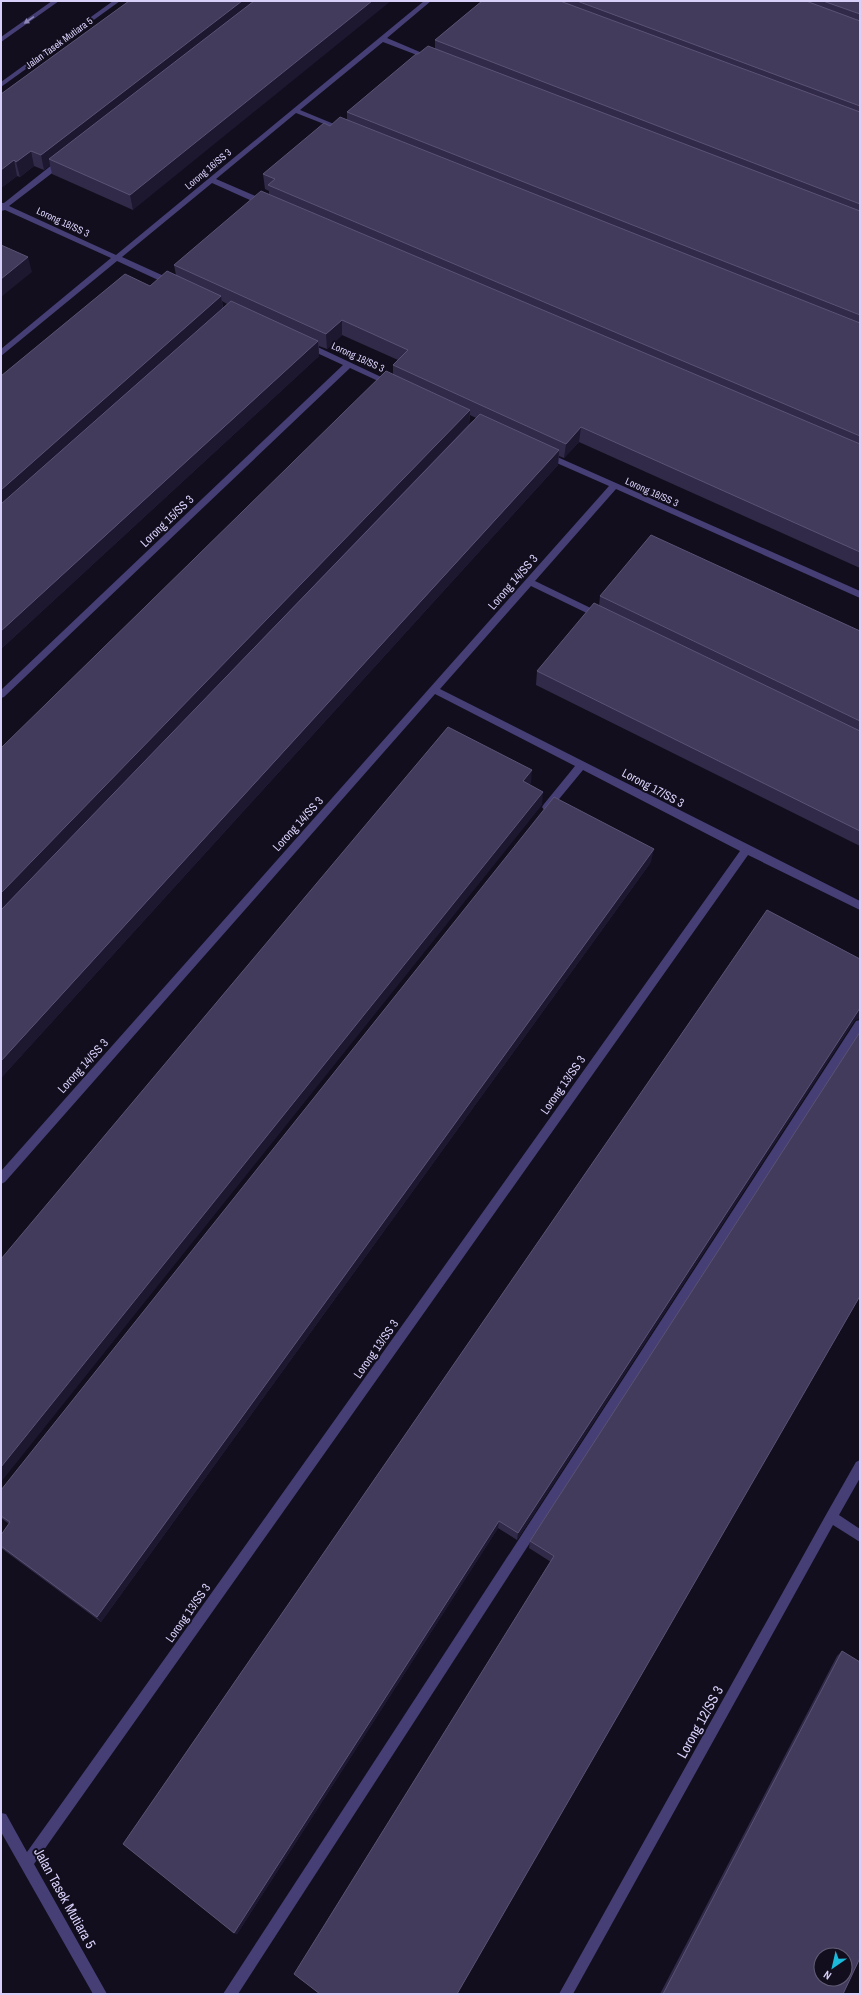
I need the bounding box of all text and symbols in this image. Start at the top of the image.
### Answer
street label: Jalan Tasek Mutiara 5 [23,14,96,72]
one-way arrow [23,16,34,24]
street label: Lorong 16/SS 3 [182,145,234,192]
street label: Lorong 18/SS 3 [34,204,92,240]
street label: Lorong 18/SS 3 [329,339,387,375]
street label: Lorong 18/SS 3 [623,474,681,510]
street label: Lorong 15/SS 3 [137,491,197,551]
street label: Lorong 14/SS 3 [485,551,541,613]
street label: Lorong 17/SS 3 [619,765,687,811]
street label: Lorong 14/SS 3 [269,793,327,855]
street label: Lorong 14/SS 3 [54,1035,112,1097]
street label: Lorong 13/SS 3 [537,1052,589,1118]
street label: Lorong 13/SS 3 [350,1316,402,1382]
street label: Lorong 13/SS 3 [162,1580,214,1646]
street label: Lorong 12/SS 3 [673,1683,727,1761]
street label: Jalan Tasek Mutiara 5 [30,1845,100,1951]
north arrow [813,1947,853,1987]
text: N [821,1968,834,1983]

